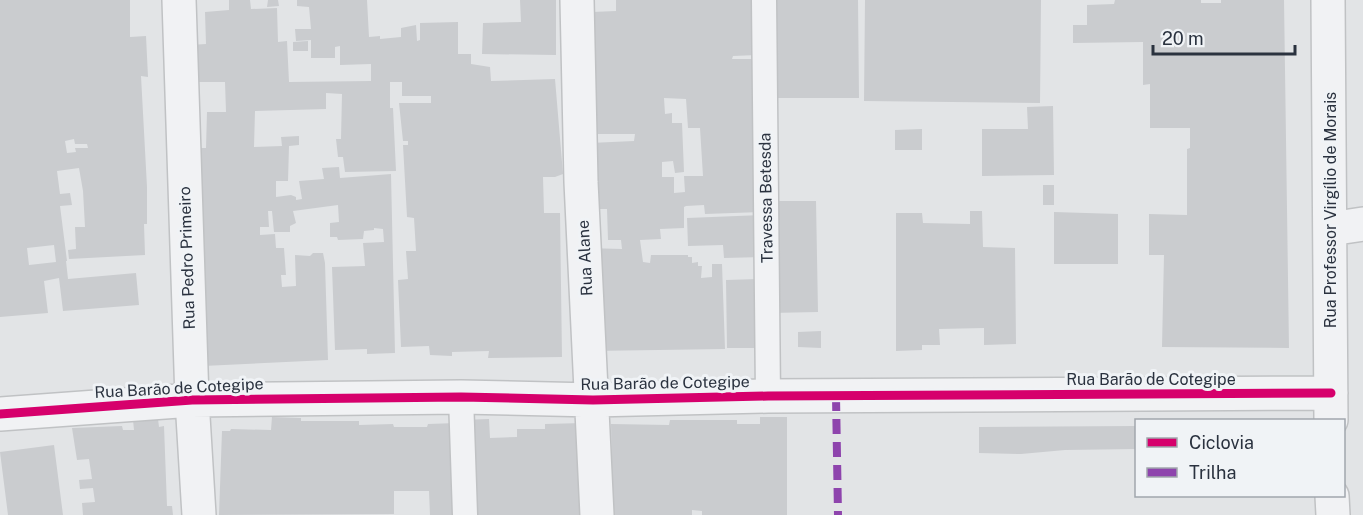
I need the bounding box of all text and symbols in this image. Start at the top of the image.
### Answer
scale bar [1153,18,1296,56]
text: 20 m [1162,28,1204,49]
street label: Rua Professor Virgílio de Morais [1321,92,1340,328]
street label: Travessa Betesda [755,133,777,263]
street label: Rua Pedro Primeiro [175,186,199,330]
street label: Rua Alane [574,220,596,296]
street label: Rua Barão de Cotegipe [1066,370,1236,389]
street label: Rua Barão de Cotegipe [580,372,750,394]
street label: Rua Barão de Cotegipe [94,374,264,402]
legend [1135,419,1345,497]
text: Ciclovia [1189,432,1254,453]
text: Trilha [1189,462,1236,483]

